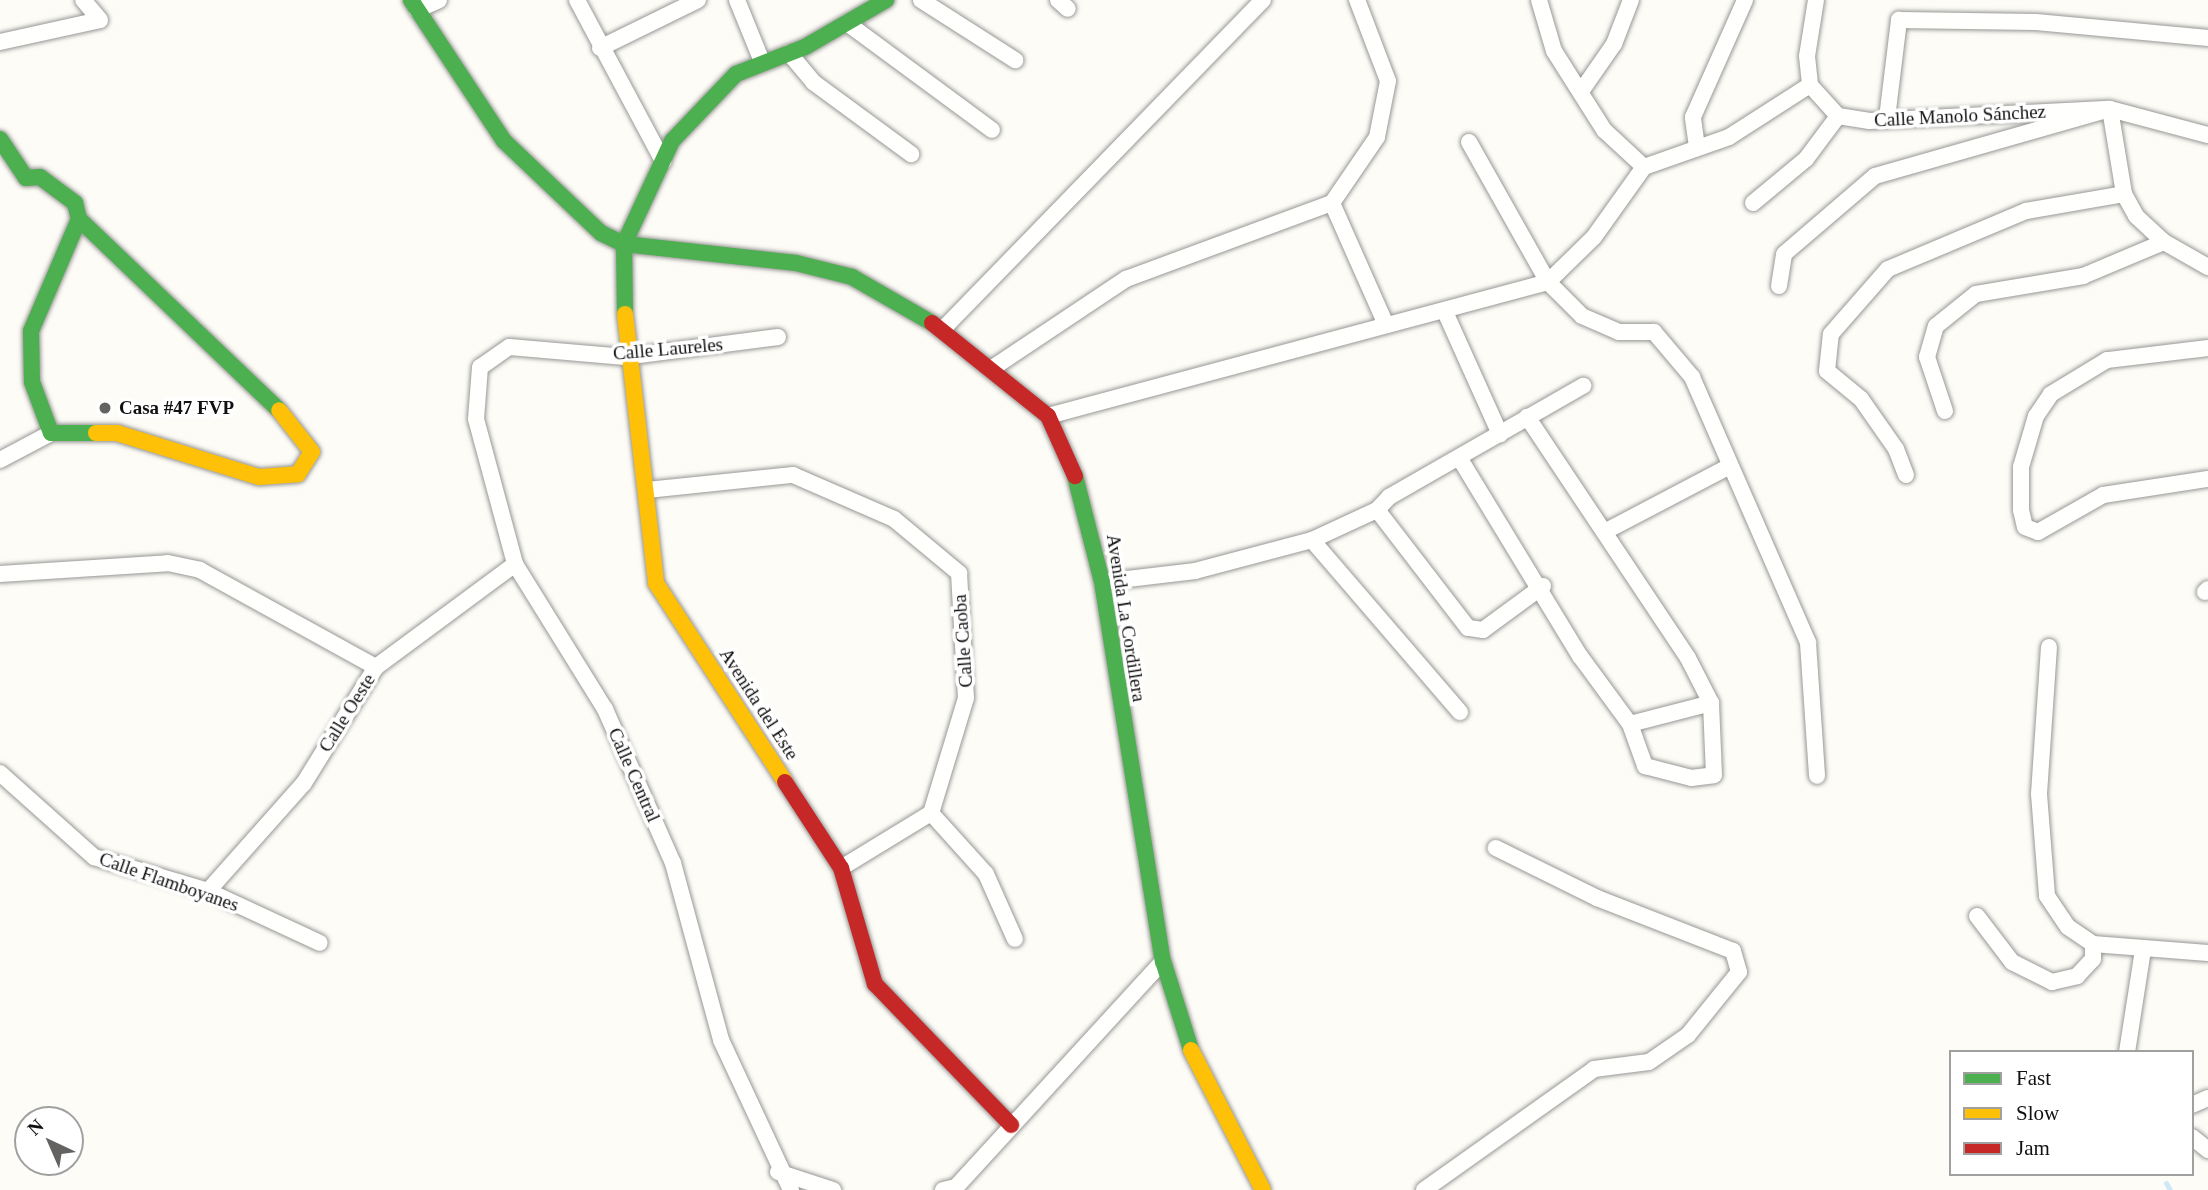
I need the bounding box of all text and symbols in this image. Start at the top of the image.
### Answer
street label: Calle Manolo Sánchez [1874,100,2046,132]
street label: Calle Laureles [612,333,724,365]
place label: Casa #47 FVP [119,397,234,419]
marker: Casa #47 FVP [97,400,113,416]
street label: Avenida La Cordillera [1101,532,1151,704]
street label: Calle Caoba [948,594,978,688]
street label: Avenida del Este [714,644,804,764]
street label: Calle Oeste [314,670,380,756]
street label: Calle Central [603,724,665,826]
street label: Calle Flamboyanes [96,847,242,917]
legend [1949,1050,2194,1176]
text: Fast [2016,1066,2051,1090]
text: Slow [2016,1101,2059,1125]
north arrow [14,1106,84,1176]
text: N [23,1115,48,1139]
text: Jam [2016,1136,2050,1160]

